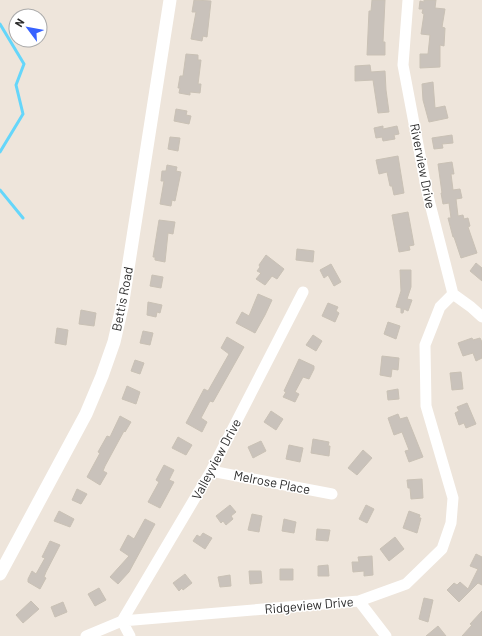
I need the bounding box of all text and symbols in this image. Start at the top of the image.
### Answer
north arrow [8,8,48,48]
text: N [12,16,27,29]
street label: Riverview Drive [407,122,439,210]
street label: Bettis Road [108,265,136,333]
street label: Valleyview Drive [188,416,244,502]
street label: Melrose Place [232,467,312,497]
street label: Ridgeview Drive [264,593,354,617]

